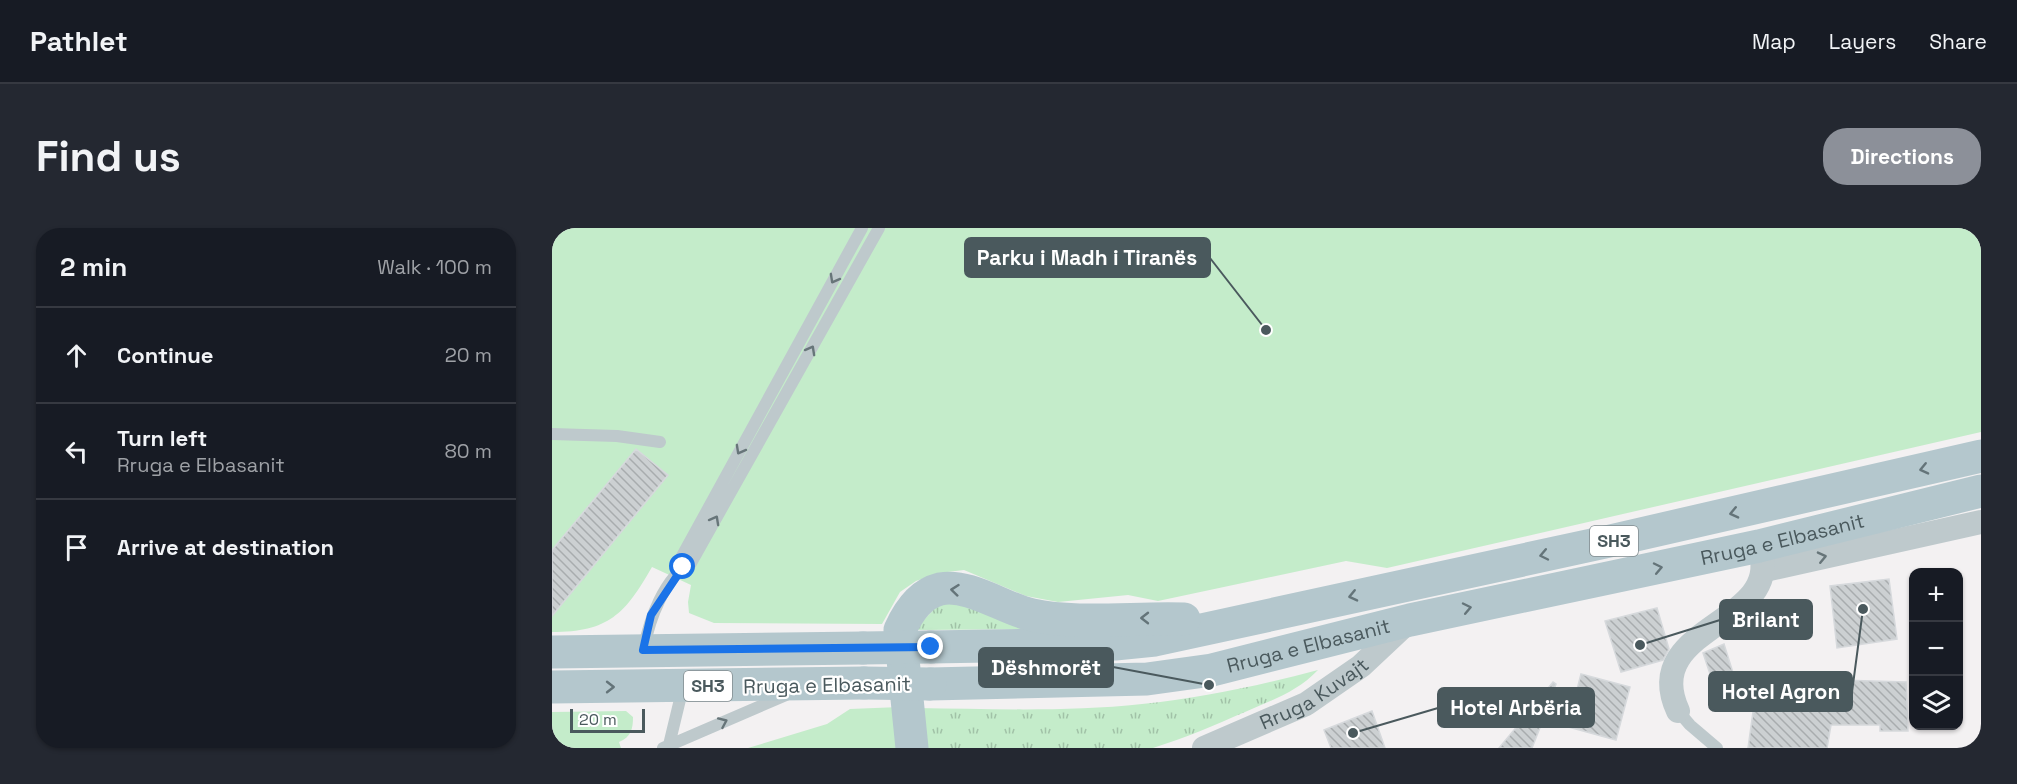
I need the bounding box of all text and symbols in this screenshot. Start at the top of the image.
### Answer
text: Pathlet [30,23,128,59]
text: Map [1752,28,1796,55]
text: Layers [1829,28,1896,55]
text: Share [1929,28,1987,55]
button: Directions [1823,128,1981,185]
text: Find us [36,130,181,183]
callout: Parku i Madh i Tiranës [965,238,1210,277]
text: Parku i Madh i Tiranës [977,244,1197,271]
text: 2 min [60,250,127,284]
text: Walk · 100 m [377,254,492,280]
one-way arrow [829,273,841,284]
icon: ahead [60,339,93,372]
text: Continue [117,341,213,369]
text: 20 m [445,342,492,368]
one-way arrow [803,346,815,356]
text: Turn left [117,424,207,452]
icon: left [60,435,93,468]
text: 80 m [444,438,492,464]
one-way arrow [736,444,747,455]
text: Rruga e Elbasanit [117,452,285,478]
one-way arrow [1919,462,1929,475]
one-way arrow [1729,505,1739,518]
street label: Rruga e Elbasanit [1698,507,1867,571]
one-way arrow [708,516,719,526]
road number: SH3 [1590,526,1638,556]
icon: arrive [60,531,93,564]
text: Arrive at destination [117,533,334,561]
one-way arrow [1539,548,1549,561]
one-way arrow [1817,551,1827,564]
route start [669,553,695,579]
one-way arrow [1653,562,1663,575]
map controls [1909,568,1963,730]
button: + [1909,568,1963,622]
one-way arrow [950,584,959,597]
one-way arrow [1348,589,1358,602]
callout: Brilant [1720,600,1812,639]
one-way arrow [1462,602,1472,615]
text: Brilant [1732,606,1800,633]
one-way arrow [1141,612,1150,624]
street label: Rruga e Elbasanit [1224,613,1393,679]
button: − [1909,622,1963,676]
route end [917,633,943,659]
callout: Dëshmorët [979,648,1113,687]
street label: Rruga Kuvajt [1256,652,1374,735]
text: Dëshmorët [991,654,1101,681]
road number: SH3 [684,671,732,701]
street label: Rruga e Elbasanit [743,671,911,699]
callout: Hotel Agron [1709,672,1852,711]
button: layers [1909,676,1963,730]
text: Hotel Agron [1722,678,1840,705]
one-way arrow [606,681,615,693]
callout: Hotel Arbëria [1438,688,1594,727]
text: Hotel Arbëria [1450,694,1582,721]
scale bar [570,706,645,733]
text: 20 m [579,709,617,730]
one-way arrow [717,717,728,729]

